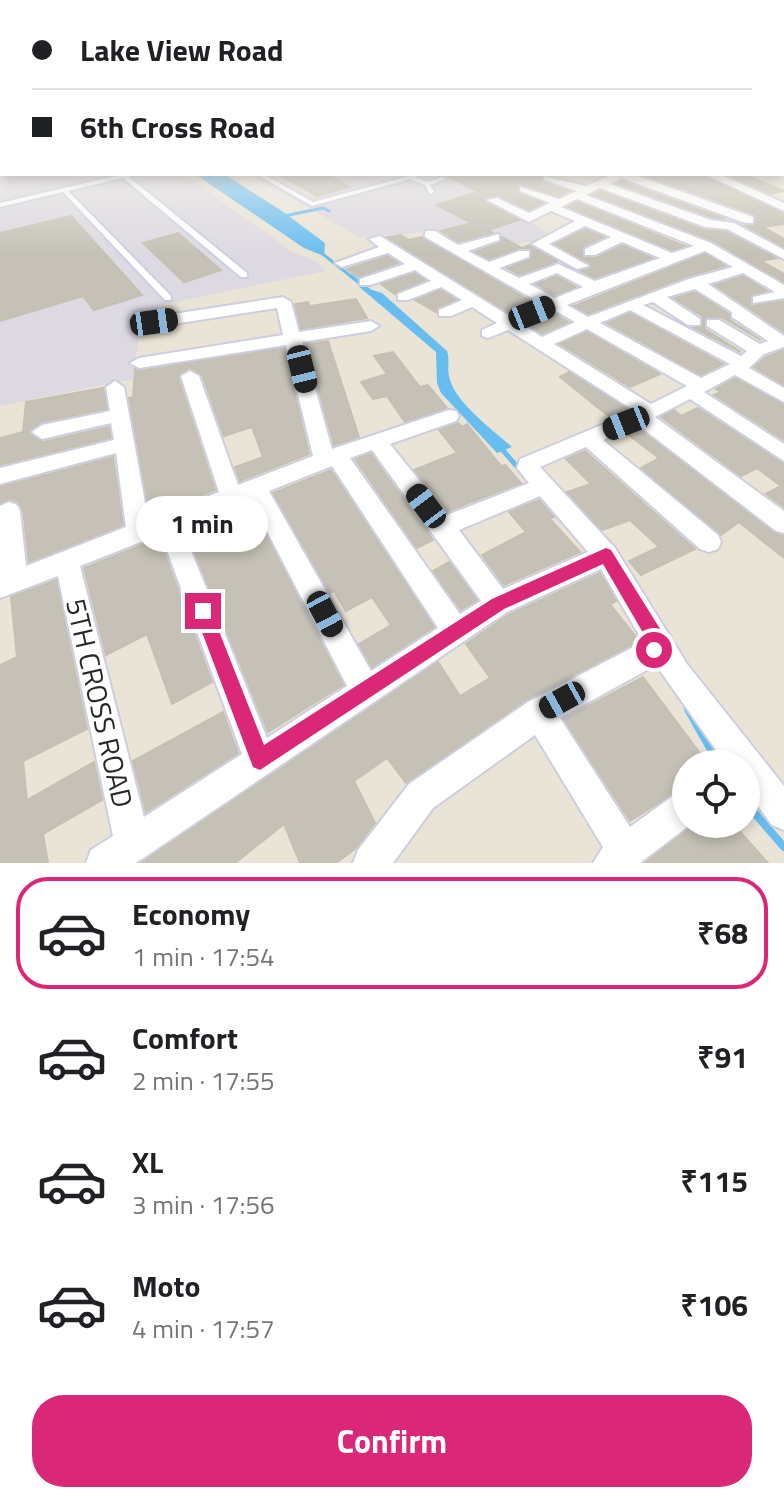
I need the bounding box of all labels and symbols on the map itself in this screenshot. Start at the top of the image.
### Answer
car [505,293,559,333]
car [129,307,179,337]
car [285,343,319,395]
car [599,403,653,443]
car [402,480,450,532]
callout: 1 min [137,495,269,551]
car [303,587,347,641]
route end [185,593,221,629]
street label: 5TH CROSS ROAD [55,594,145,812]
route start [636,632,672,668]
car [535,678,589,722]

